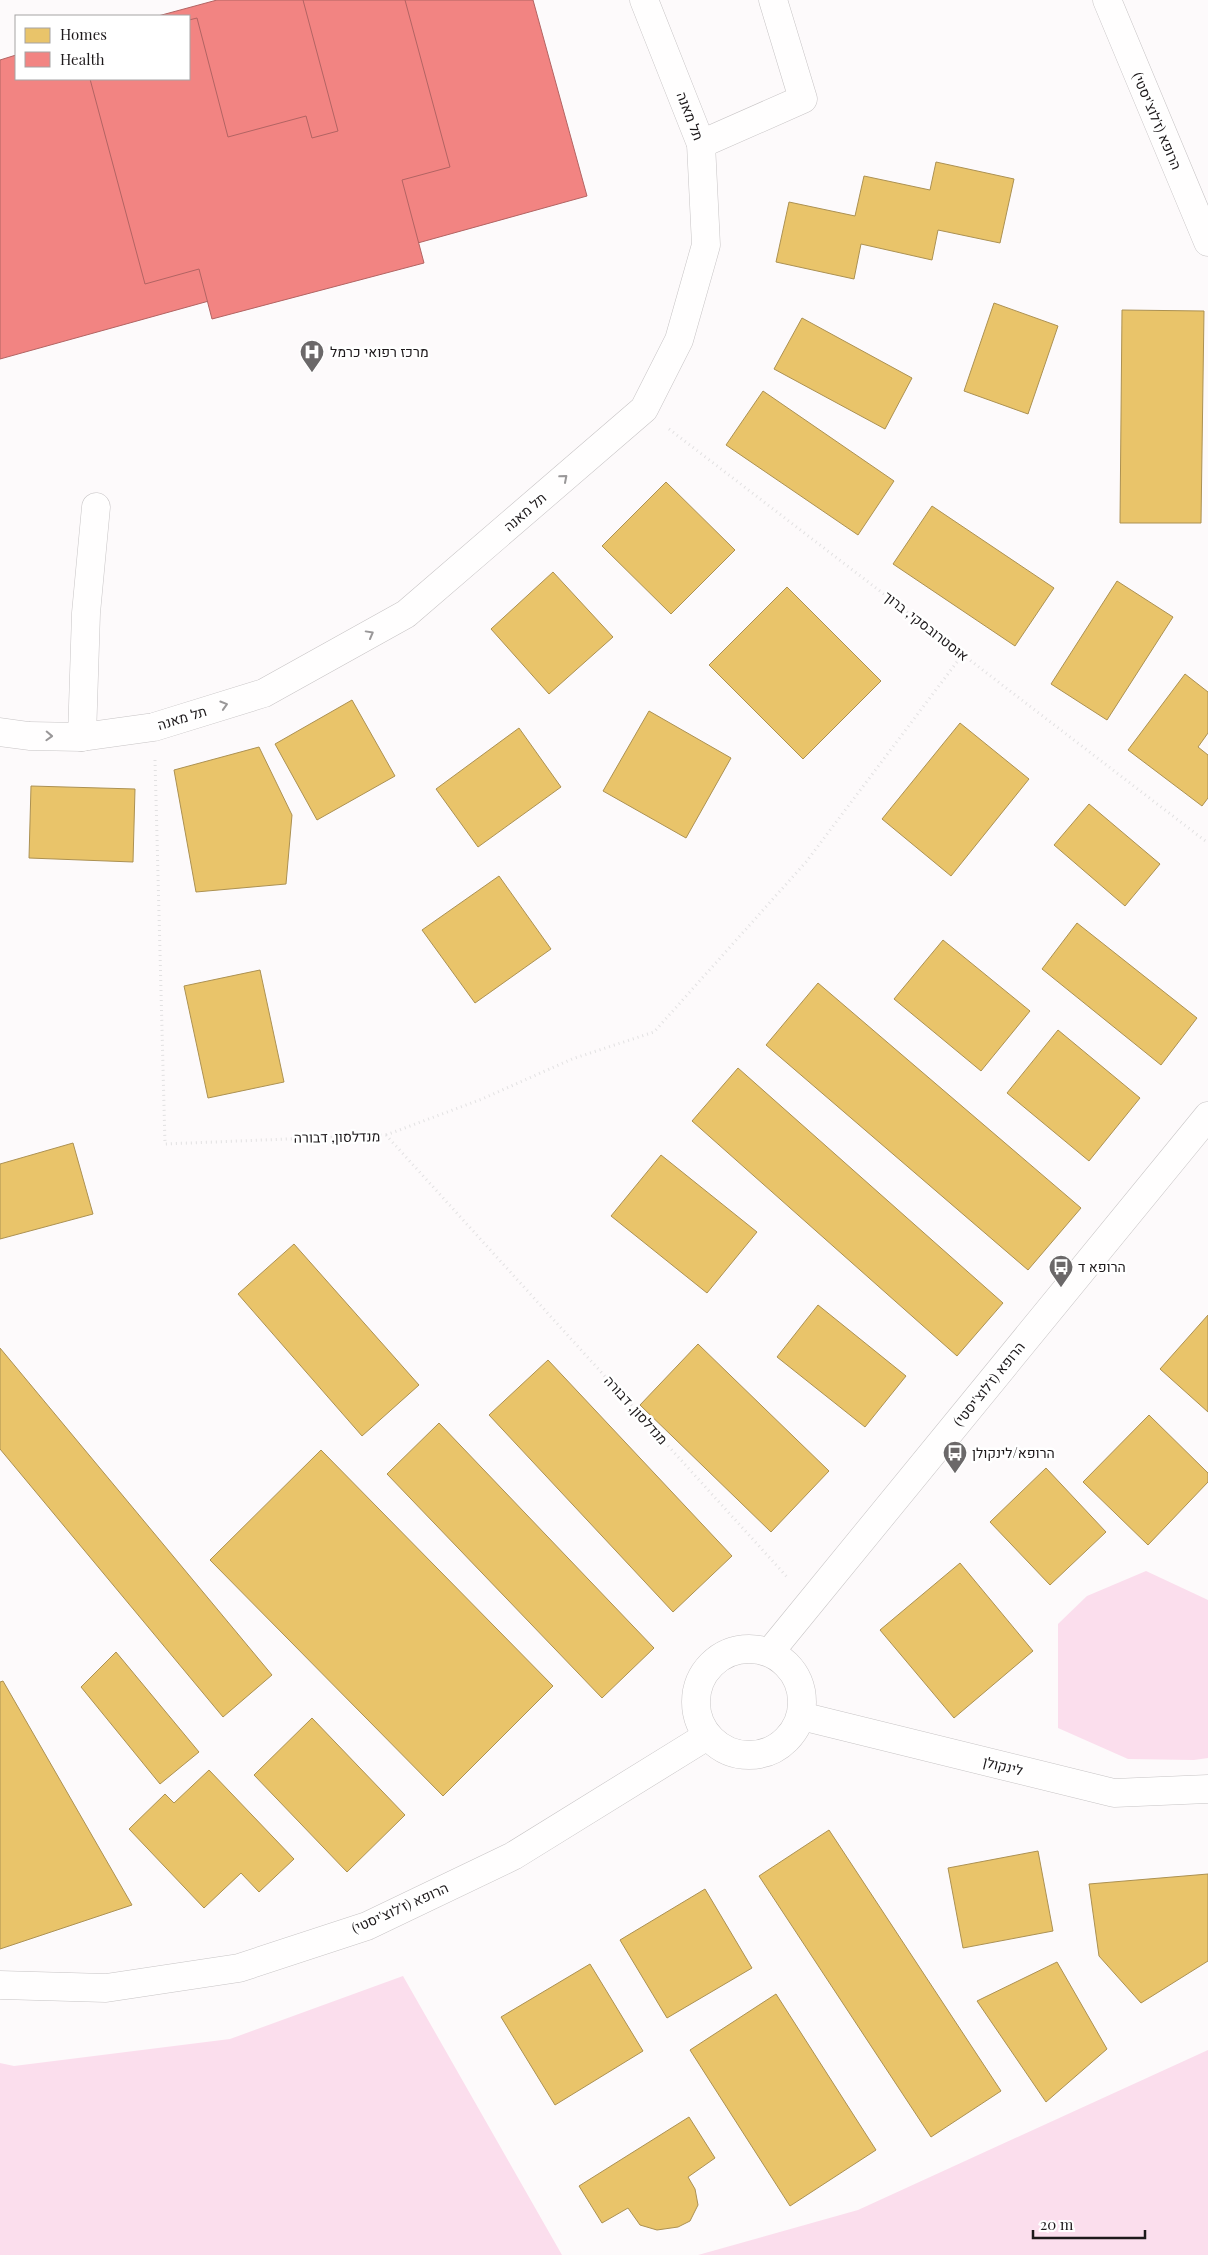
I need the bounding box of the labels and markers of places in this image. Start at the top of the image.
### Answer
hospital icon: מרכז רפואי כרמל [299,339,325,373]
place label: מרכז רפואי כרמל [330,342,429,361]
bus stop icon: הרופא ד [1048,1254,1074,1288]
place label: הרופא ד [1078,1257,1126,1276]
bus stop icon: הרופא/לינקולן [942,1440,968,1474]
place label: הרופא/לינקולן [972,1443,1055,1462]

